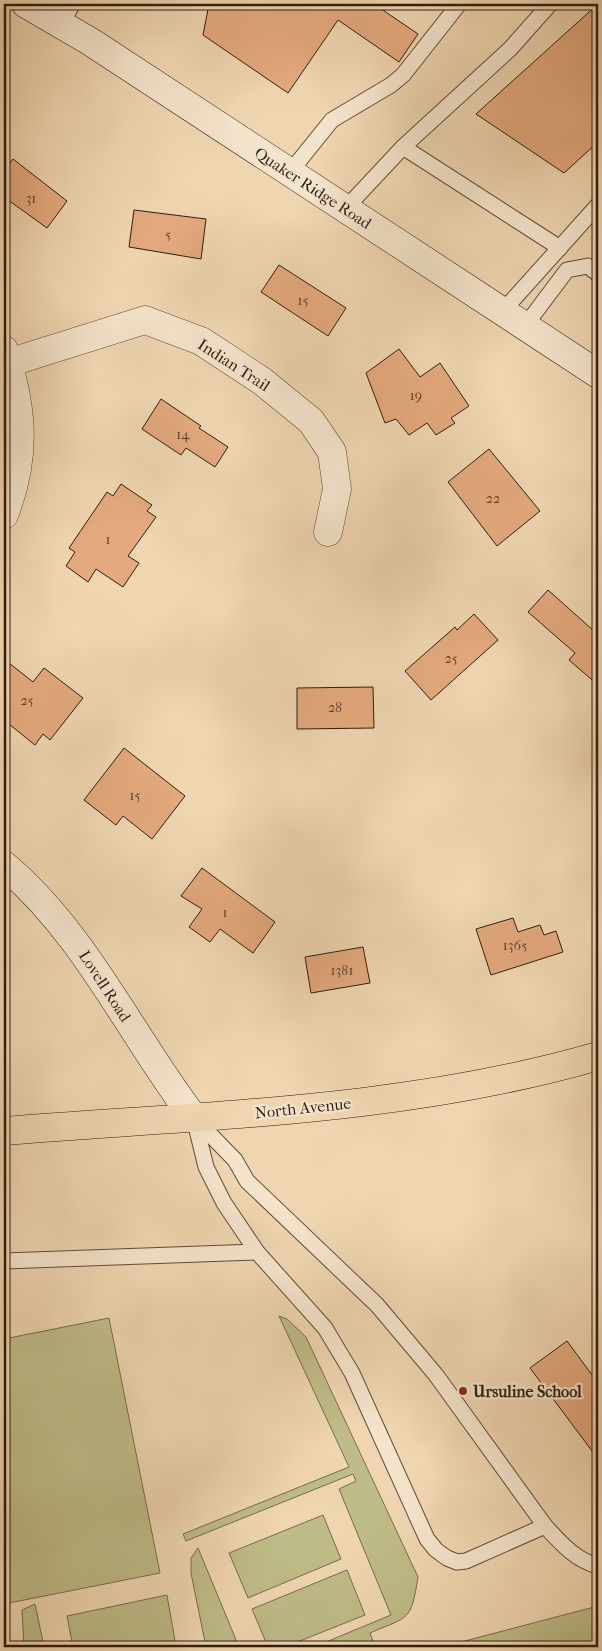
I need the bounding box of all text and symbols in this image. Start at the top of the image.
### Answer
street label: Quaker Ridge Road [251,143,375,233]
house number: 31 [26,190,36,207]
house number: 5 [165,226,171,243]
house number: 15 [298,292,309,309]
street label: Indian Trail [194,335,274,396]
house number: 19 [410,387,422,404]
house number: 14 [176,426,190,443]
house number: 22 [486,490,500,507]
house number: 1 [106,531,111,548]
house number: 25 [444,650,458,667]
house number: 25 [20,692,34,709]
house number: 28 [328,699,342,716]
house number: 15 [130,787,141,804]
house number: 1 [223,904,228,921]
house number: 1365 [503,937,527,954]
street label: Lovell Road [75,947,135,1025]
house number: 1381 [331,962,353,979]
street label: North Avenue [254,1093,352,1122]
place label: Ursuline School [472,1382,582,1401]
marker: Ursuline School [457,1385,469,1397]

